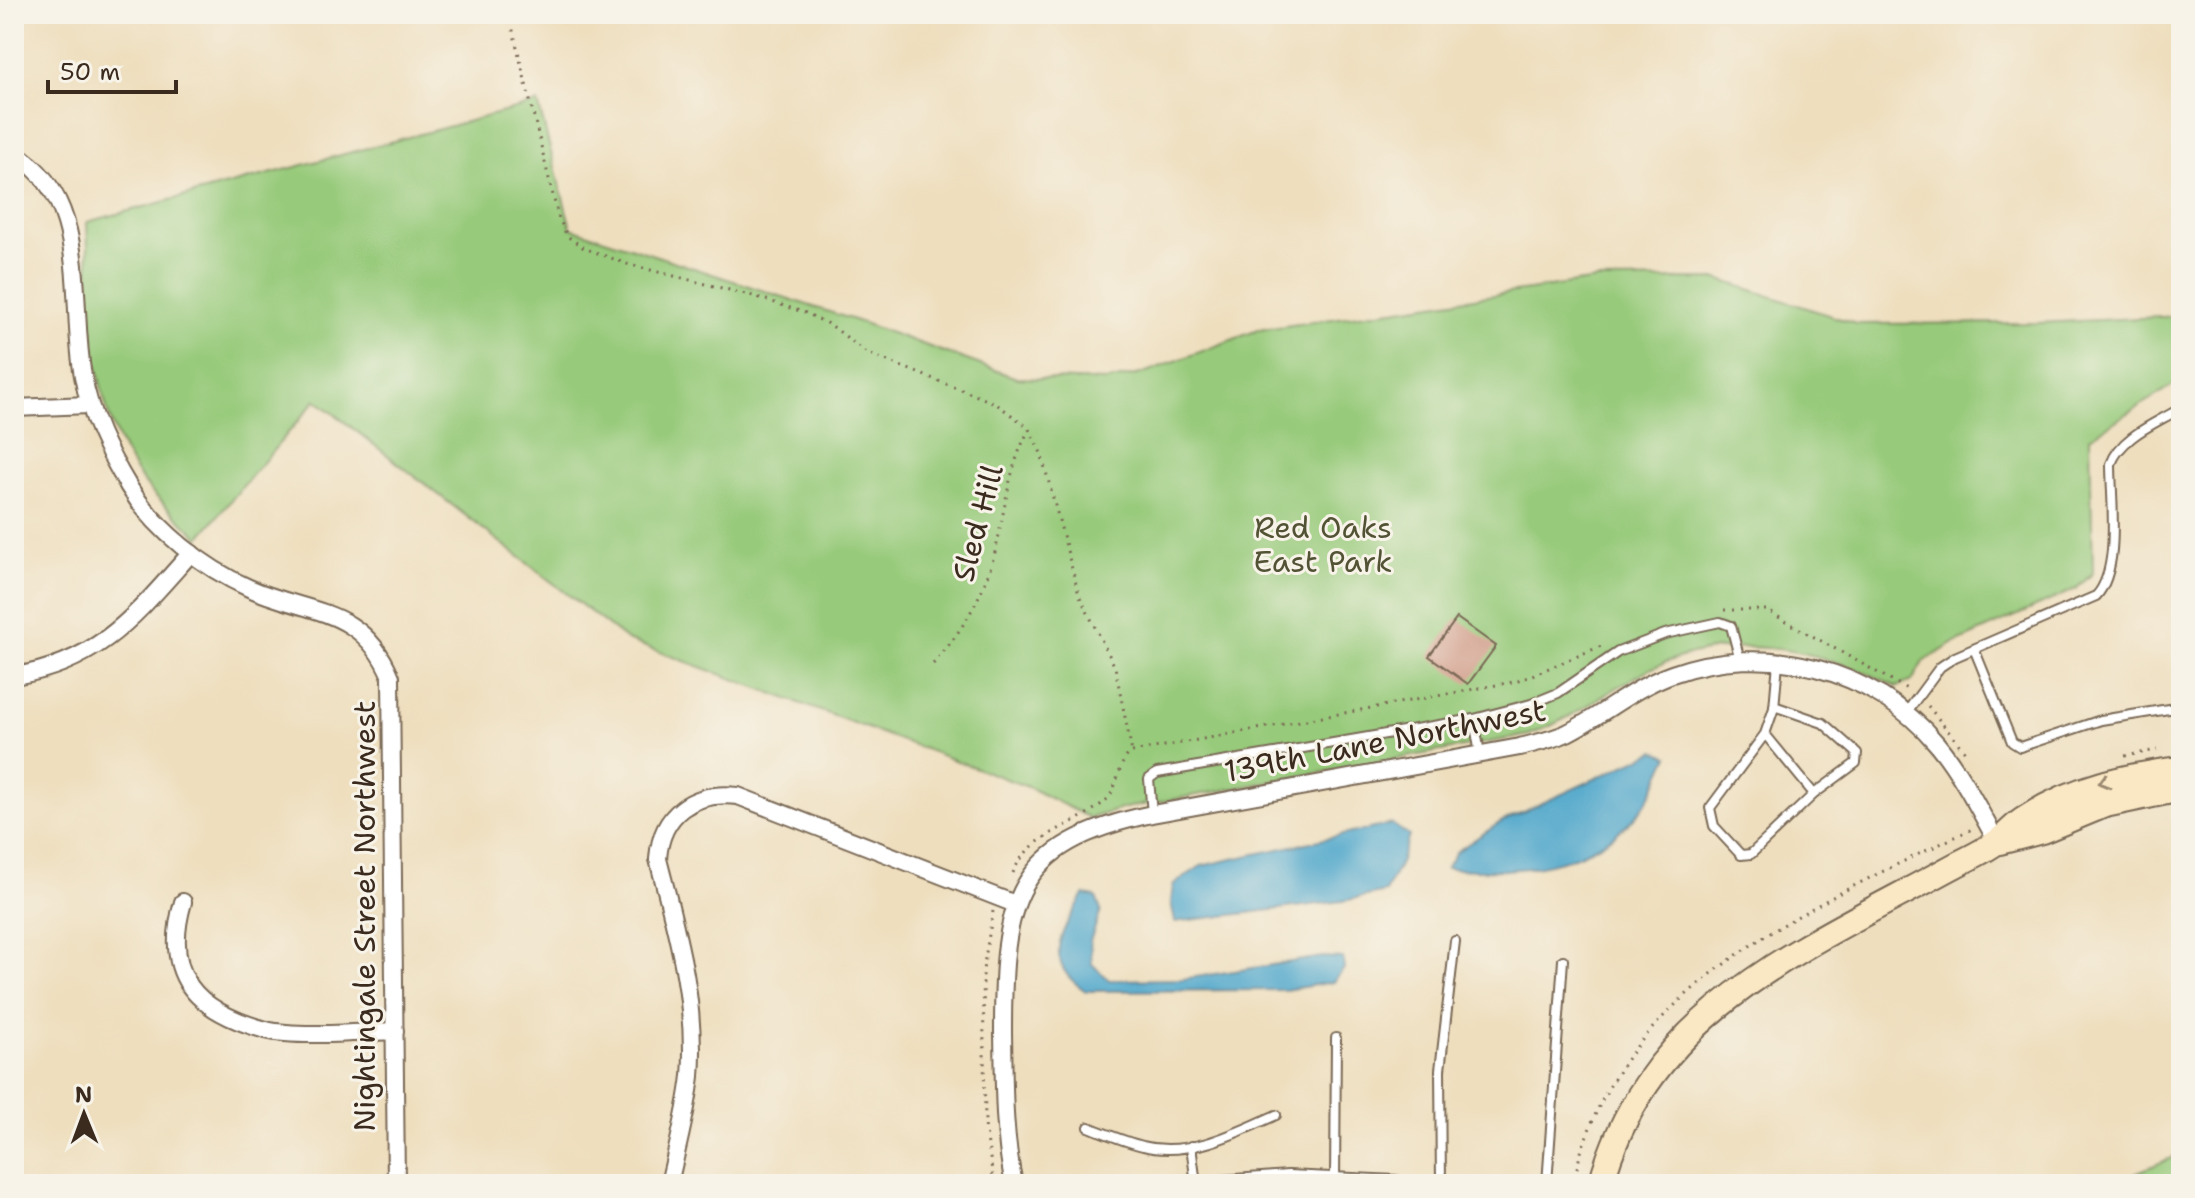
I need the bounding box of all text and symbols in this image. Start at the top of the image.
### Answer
scale bar [48,44,176,94]
text: 50 m [60,56,120,88]
street label: Sled Hill [942,460,1013,586]
park label: Red Oaks East Park [1254,507,1392,582]
street label: 139th Lane Northwest [1221,689,1549,792]
street label: Nightingale Street Northwest [344,700,385,1132]
one-way arrow [2098,773,2112,789]
north arrow [44,1074,124,1154]
text: N [75,1080,93,1109]

